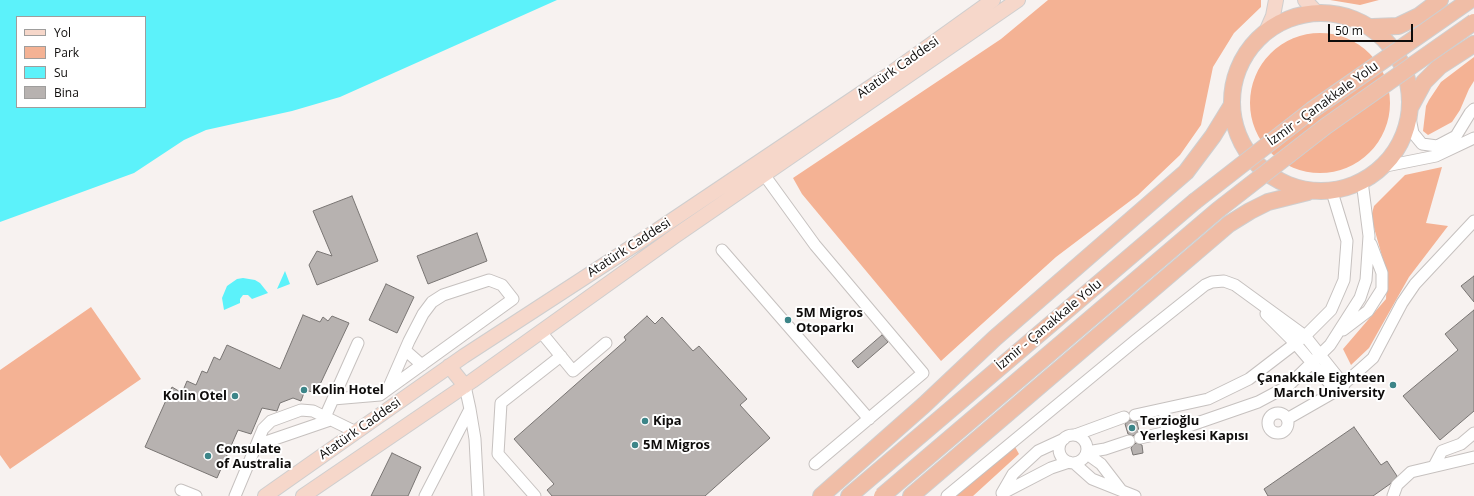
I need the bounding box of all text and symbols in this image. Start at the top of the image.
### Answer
legend [16,16,146,108]
scale bar [1330,16,1415,42]
text: 50 m [1335,22,1363,39]
text: Yol [54,24,71,41]
street label: Atatürk Caddesi [854,34,942,102]
text: Park [54,44,79,61]
street label: İzmir - Çanakkale Yolu [1265,59,1381,149]
text: Su [54,64,68,81]
text: Bina [54,84,79,101]
street label: Atatürk Caddesi [584,215,674,281]
street label: İzmir - Çanakkale Yolu [993,276,1105,374]
place label: 5M Migros Otoparkı [796,305,863,336]
marker: 5M Migros Otoparkı [783,315,793,325]
place label: Çanakkale Eighteen March University [1257,370,1385,401]
marker: Çanakkale Eighteen March University [1388,380,1398,390]
place label: Kolin Hotel [312,382,384,398]
marker: Kolin Hotel [299,385,309,395]
place label: Kolin Otel [163,388,227,404]
marker: Kolin Otel [230,391,240,401]
street label: Atatürk Caddesi [316,395,404,463]
place label: Kipa [653,413,682,429]
place label: Terzioğlu Yerleşkesi Kapısı [1140,413,1248,444]
marker: Kipa [640,416,650,426]
marker: Terzioğlu Yerleşkesi Kapısı [1127,423,1137,433]
place label: 5M Migros [643,437,710,453]
marker: 5M Migros [630,440,640,450]
place label: Consulate of Australia [216,441,292,472]
marker: Consulate of Australia [203,451,213,461]

